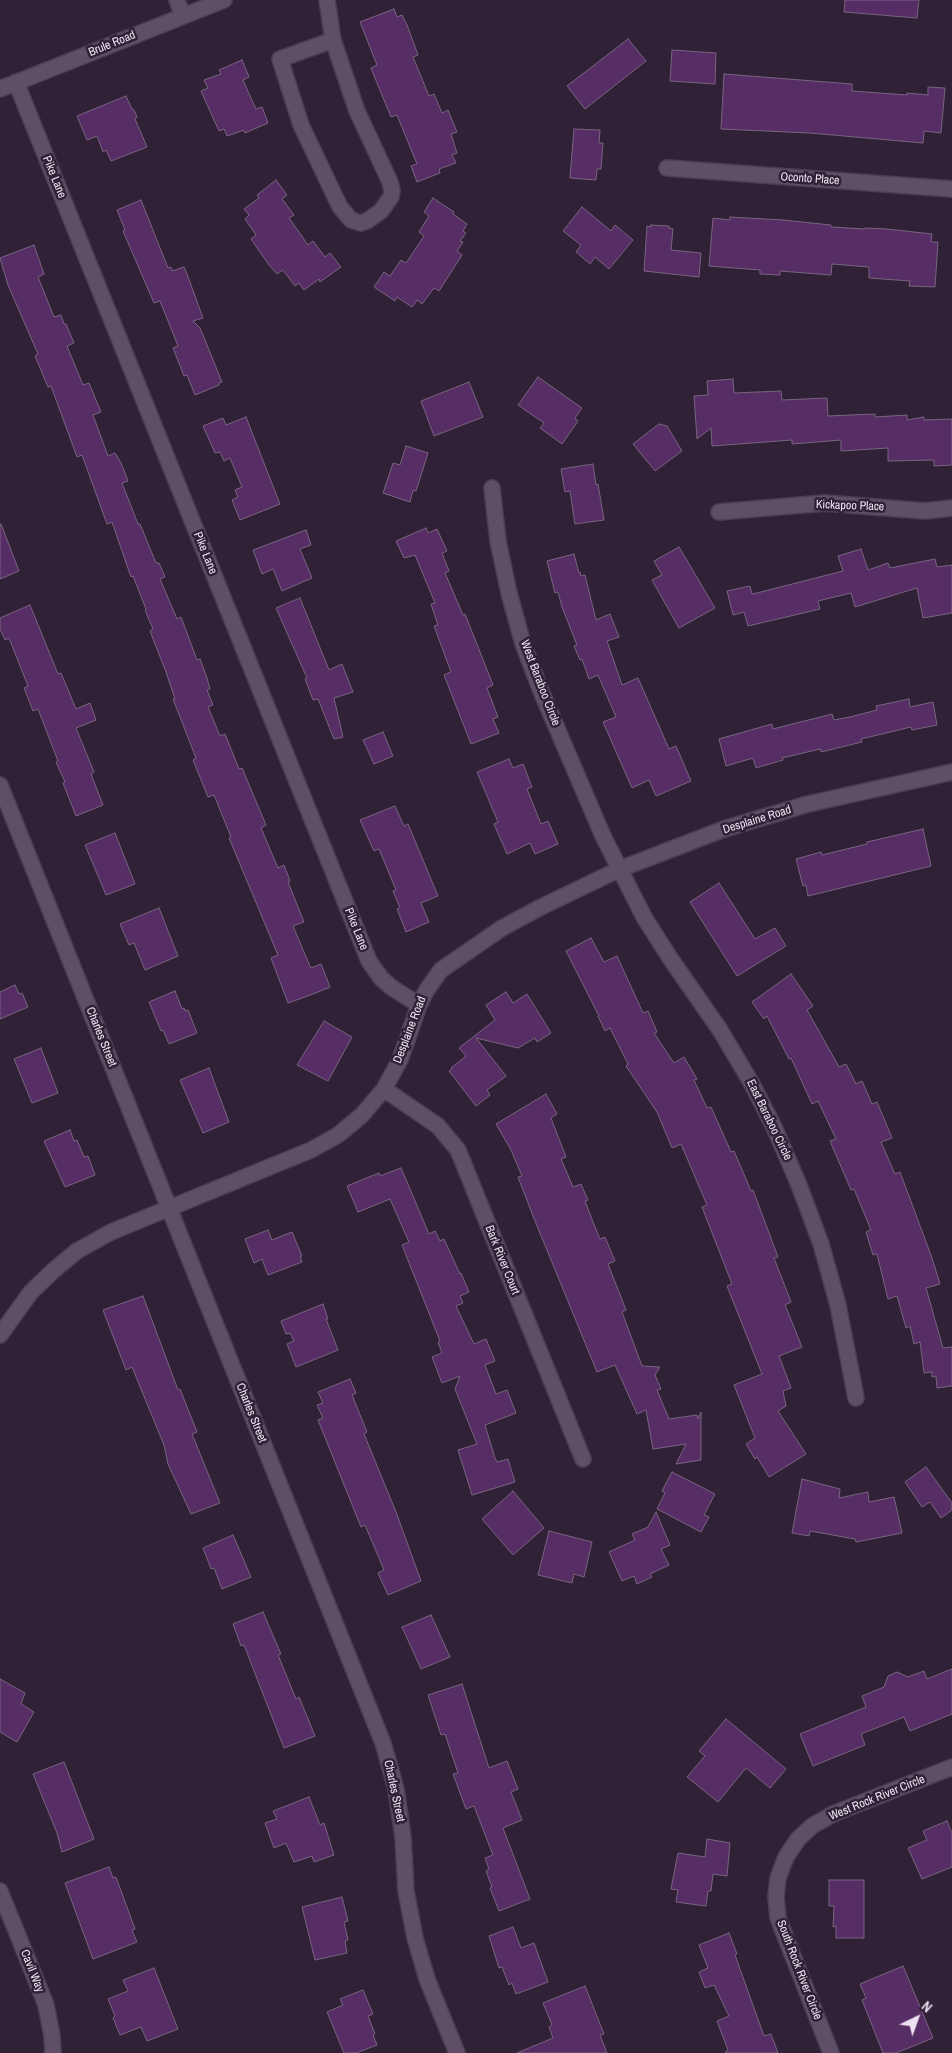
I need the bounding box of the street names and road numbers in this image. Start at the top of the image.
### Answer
street label: Brule Road [86,28,138,60]
street label: Pike Lane [39,154,69,200]
street label: Oconto Place [780,170,840,188]
street label: Kickapoo Place [816,498,884,514]
street label: Pike Lane [190,530,220,576]
street label: West Baraboo Circle [517,638,563,728]
street label: Desplaine Road [721,803,793,837]
street label: Pike Lane [341,906,371,952]
street label: Desplaine Road [391,994,429,1066]
street label: Charles Street [83,1005,119,1069]
street label: East Baraboo Circle [743,1077,795,1163]
street label: Bark River Court [482,1223,522,1297]
street label: Charles Street [233,1381,269,1445]
street label: Charles Street [380,1759,408,1823]
street label: West Rock River Circle [827,1772,927,1824]
street label: South Rock River Circle [773,1918,825,2022]
street label: Cavil Way [17,1948,47,1994]

